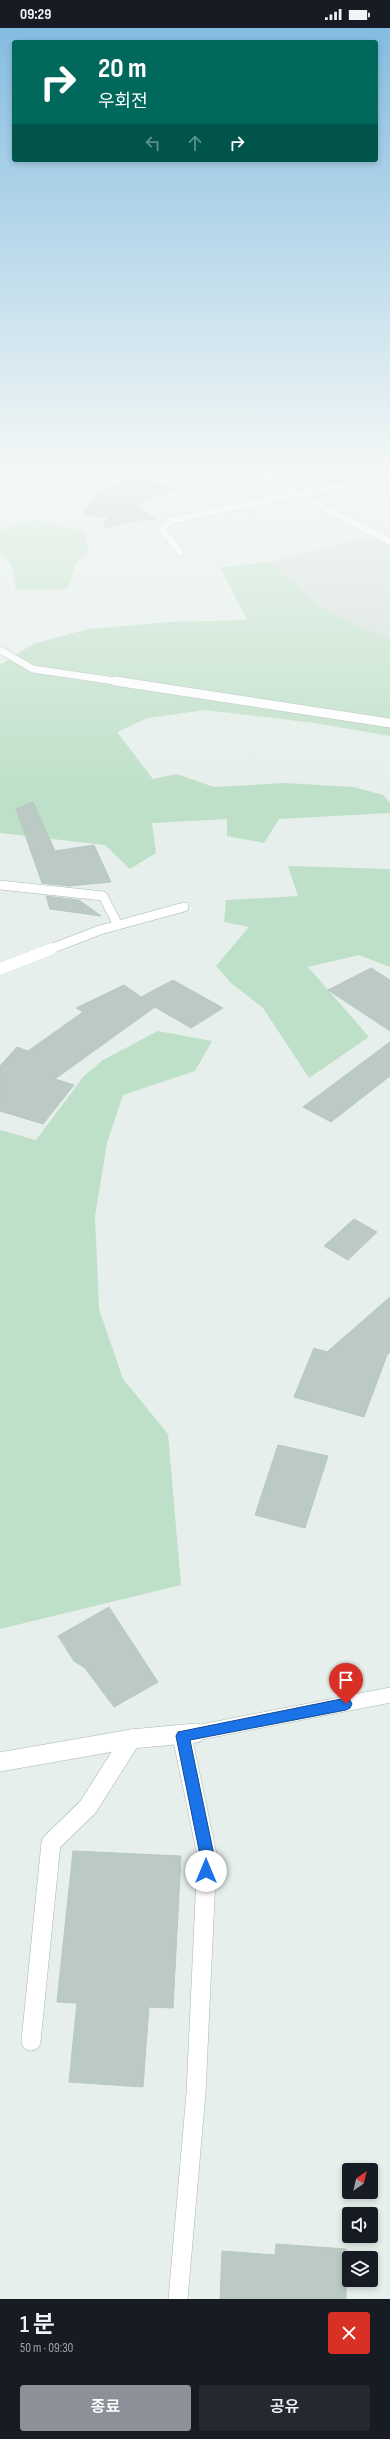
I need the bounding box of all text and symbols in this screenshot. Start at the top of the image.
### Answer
text: 09:29 [20,5,51,24]
text: 20 m [98,52,147,85]
icon: right [32,56,84,108]
text: 우회전 [98,91,148,112]
icon: left [142,132,164,154]
icon: ahead [184,132,206,154]
icon: right [226,132,248,154]
pin [329,1663,363,1704]
icon: arrive [335,1669,357,1691]
position arrow [185,1850,227,1892]
north arrow [342,2163,378,2199]
map controls [342,2163,378,2287]
button: sound [342,2207,378,2243]
button: layers [342,2251,378,2287]
text: 1 분 [20,2310,55,2339]
button: close [328,2312,370,2354]
text: 50 m · 09:30 [20,2340,73,2356]
button: 종료 [20,2385,191,2431]
button: 공유 [199,2385,370,2431]

